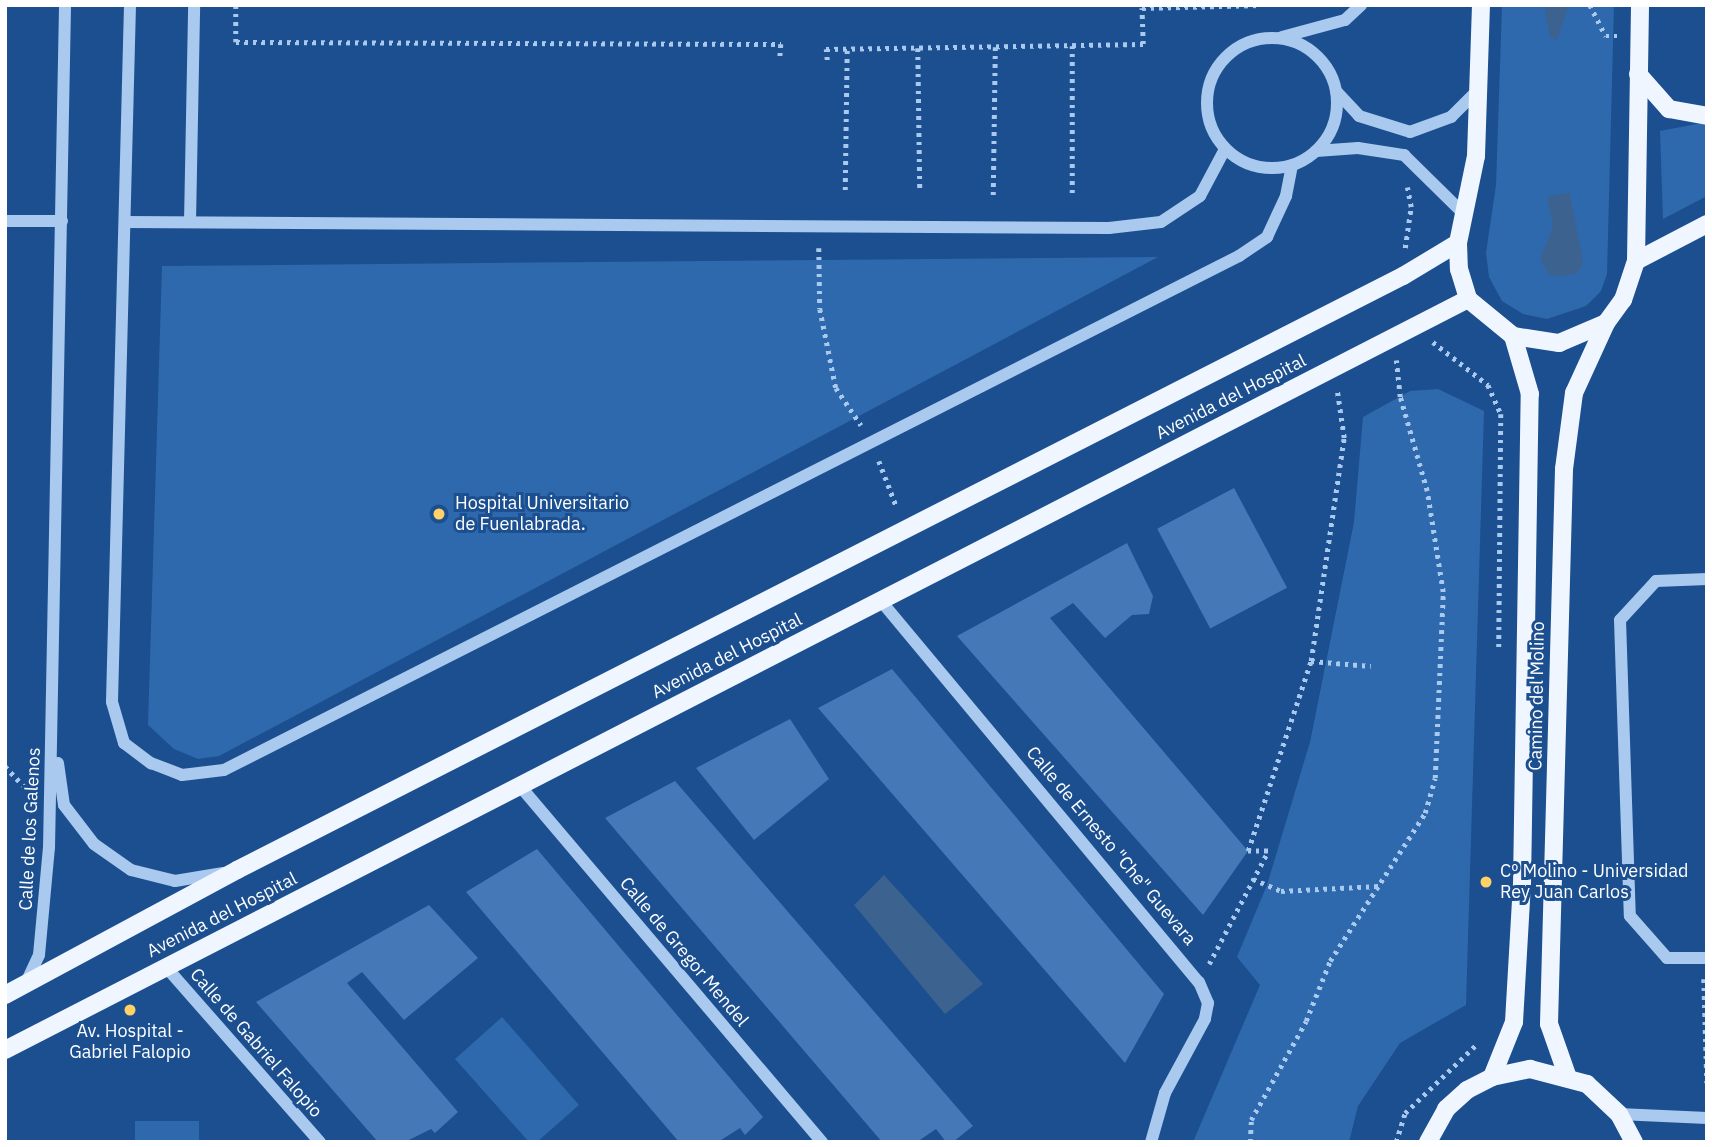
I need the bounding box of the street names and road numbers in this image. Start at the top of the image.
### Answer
street label: Avenida del Hospital [1152,350,1310,444]
street label: Avenida del Hospital [648,609,806,703]
street label: Camino del Molino [1525,621,1549,771]
street label: Calle de Ernesto "Che" Guevara [1022,742,1200,950]
street label: Calle de los Galenos [15,747,45,911]
street label: Avenida del Hospital [143,868,301,962]
street label: Calle de Gregor Mendel [615,873,753,1031]
street label: Calle de Gabriel Falopio [185,964,327,1122]

